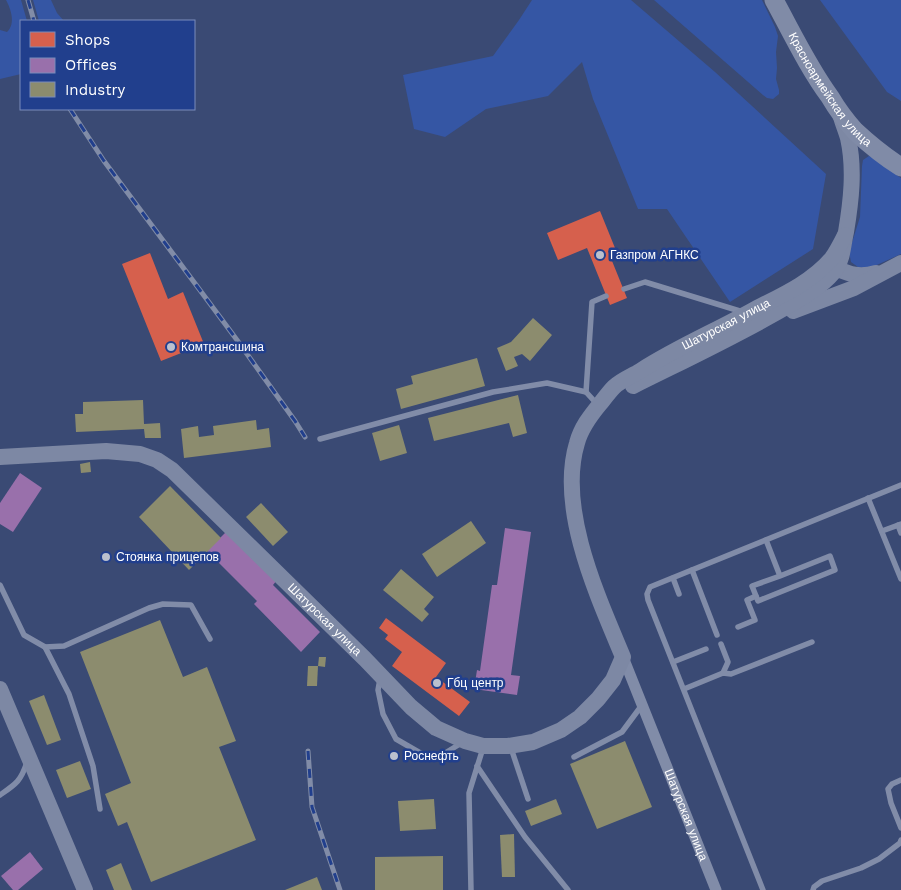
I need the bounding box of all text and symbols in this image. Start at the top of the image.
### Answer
legend [20,20,195,110]
street label: Красноармейская улица [786,30,875,150]
text: Shops [65,31,110,49]
text: Offices [65,56,117,74]
text: Industry [65,81,126,99]
place label: Газпром АГНКС [610,248,699,262]
marker: Газпром АГНКС [594,249,606,261]
street label: Шатурская улица [680,295,773,353]
place label: Комтрансшина [181,340,264,354]
marker: Комтрансшина [165,341,177,353]
place label: Стоянка прицепов [116,550,219,564]
marker: Стоянка прицепов [100,551,112,563]
street label: Шатурская улица [285,580,365,659]
place label: Гбц центр [447,676,504,690]
marker: Гбц центр [431,677,443,689]
place label: Роснефть [404,749,459,763]
marker: Роснефть [388,750,400,762]
street label: Шатурская улица [661,767,711,863]

